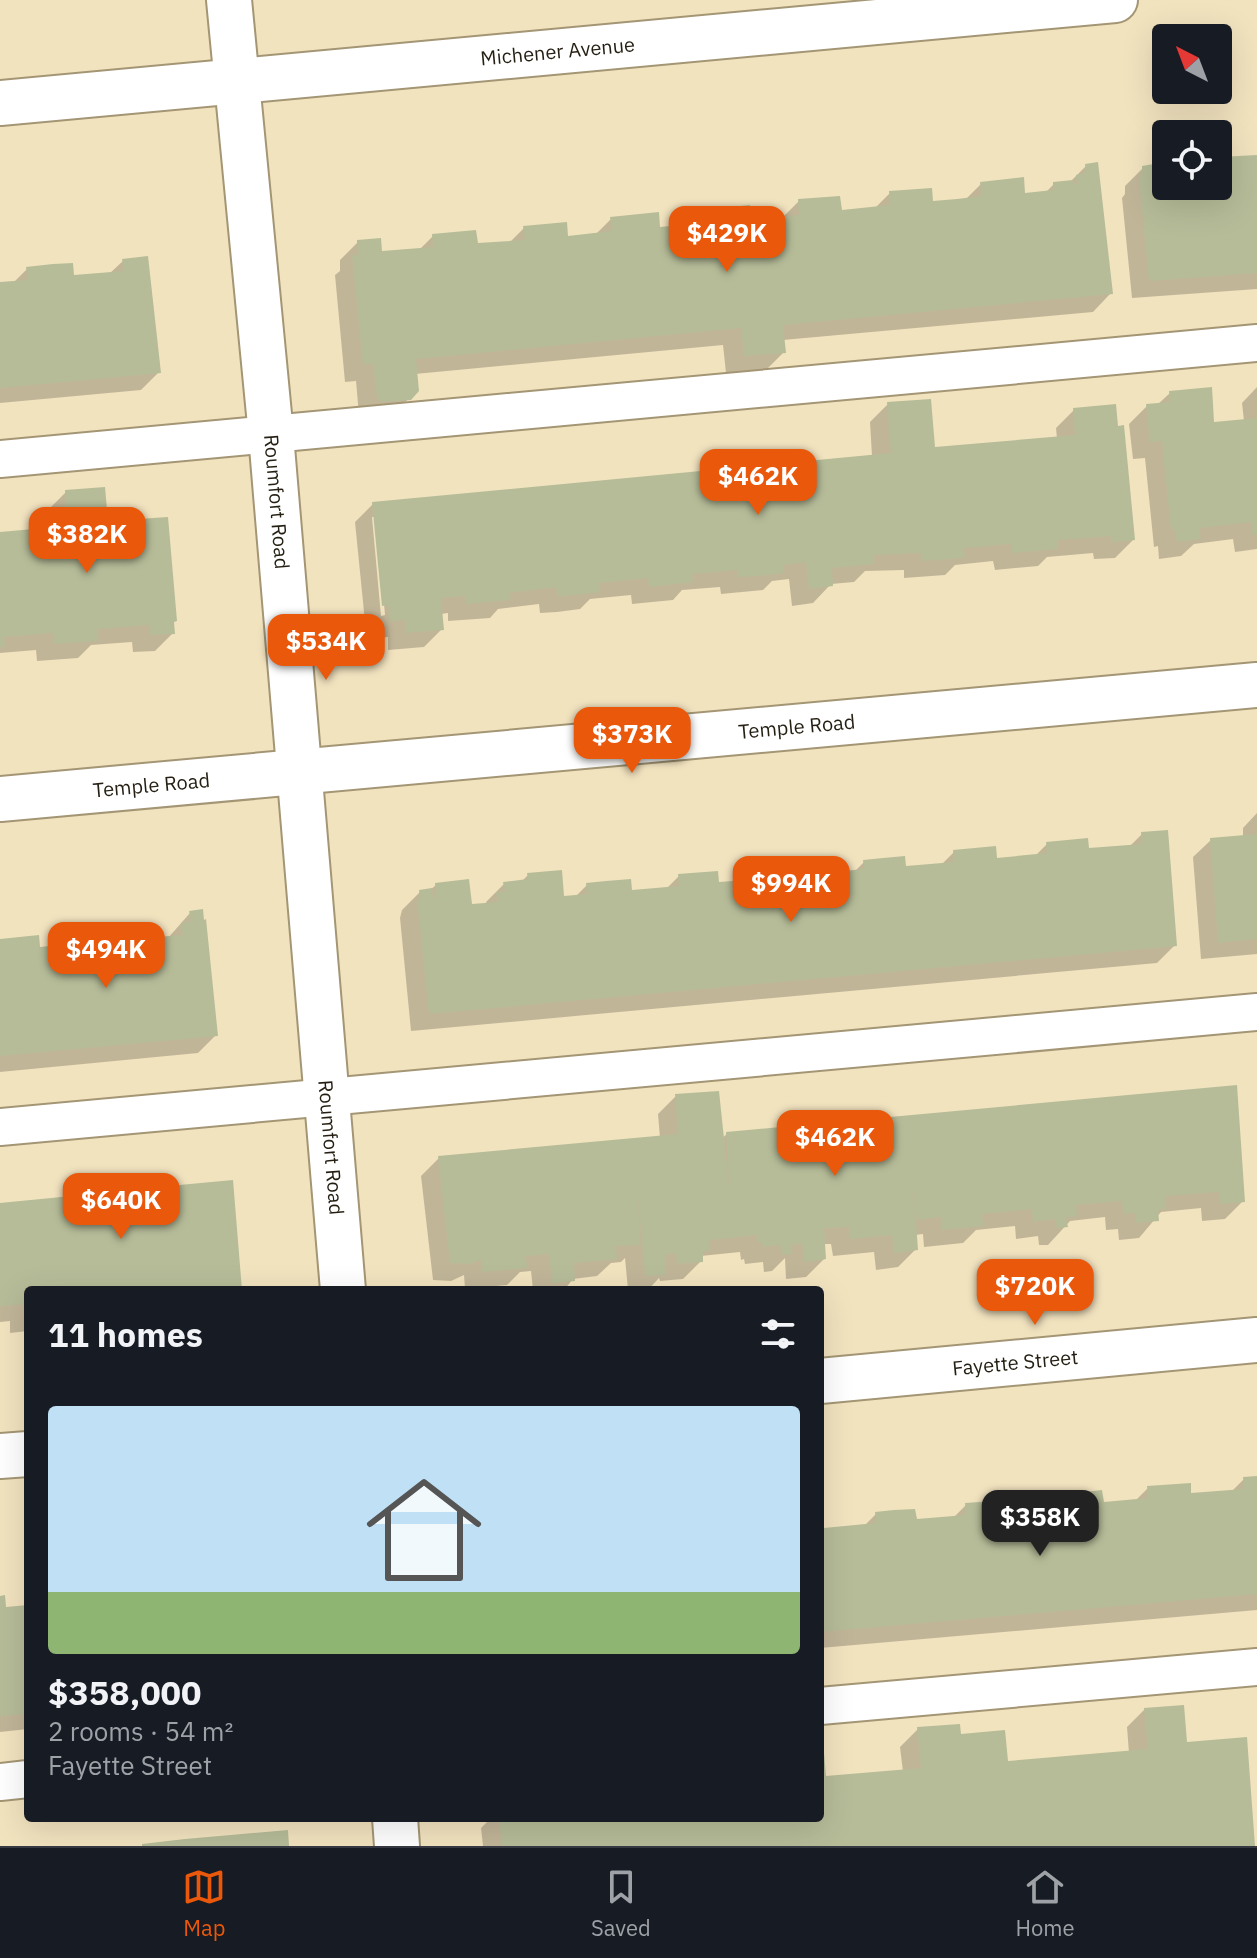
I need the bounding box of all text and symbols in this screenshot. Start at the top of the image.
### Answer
north arrow [1152,24,1232,104]
map controls [1152,24,1232,200]
street label: Michener Avenue [479,30,636,72]
button: locate [1152,120,1232,200]
pin: $429K [671,206,783,274]
text: $429K [687,215,767,249]
street label: Roumfort Road [258,433,296,570]
pin: $462K [702,449,814,517]
text: $462K [718,458,798,492]
pin: $382K [31,507,143,575]
text: $382K [47,516,127,550]
pin: $534K [270,614,382,682]
text: $534K [286,623,366,657]
pin: $373K [576,707,688,775]
street label: Temple Road [737,707,856,745]
text: $373K [592,716,672,750]
street label: Temple Road [92,766,211,804]
pin: $994K [735,856,847,924]
text: $994K [751,865,831,899]
pin: $494K [50,922,162,990]
text: $494K [66,931,146,965]
street label: Roumfort Road [312,1079,351,1216]
pin: $462K [779,1110,891,1178]
text: $462K [795,1119,875,1153]
pin: $640K [65,1173,177,1241]
text: $640K [81,1182,161,1216]
pin: $720K [979,1259,1091,1327]
text: $720K [995,1268,1075,1302]
text: 11 homes [48,1312,203,1356]
icon: filters [756,1312,800,1356]
street label: Fayette Street [951,1343,1079,1382]
icon: home [352,1458,496,1602]
pin: $358K [984,1490,1096,1558]
text: $358K [1000,1499,1080,1533]
text: $358,000 [48,1670,201,1714]
text: 2 rooms · 54 m² [48,1714,233,1748]
text: Fayette Street [48,1748,212,1782]
tab: Map [182,1865,226,1942]
tab: Saved [591,1865,651,1942]
tab: Home [1015,1865,1075,1942]

